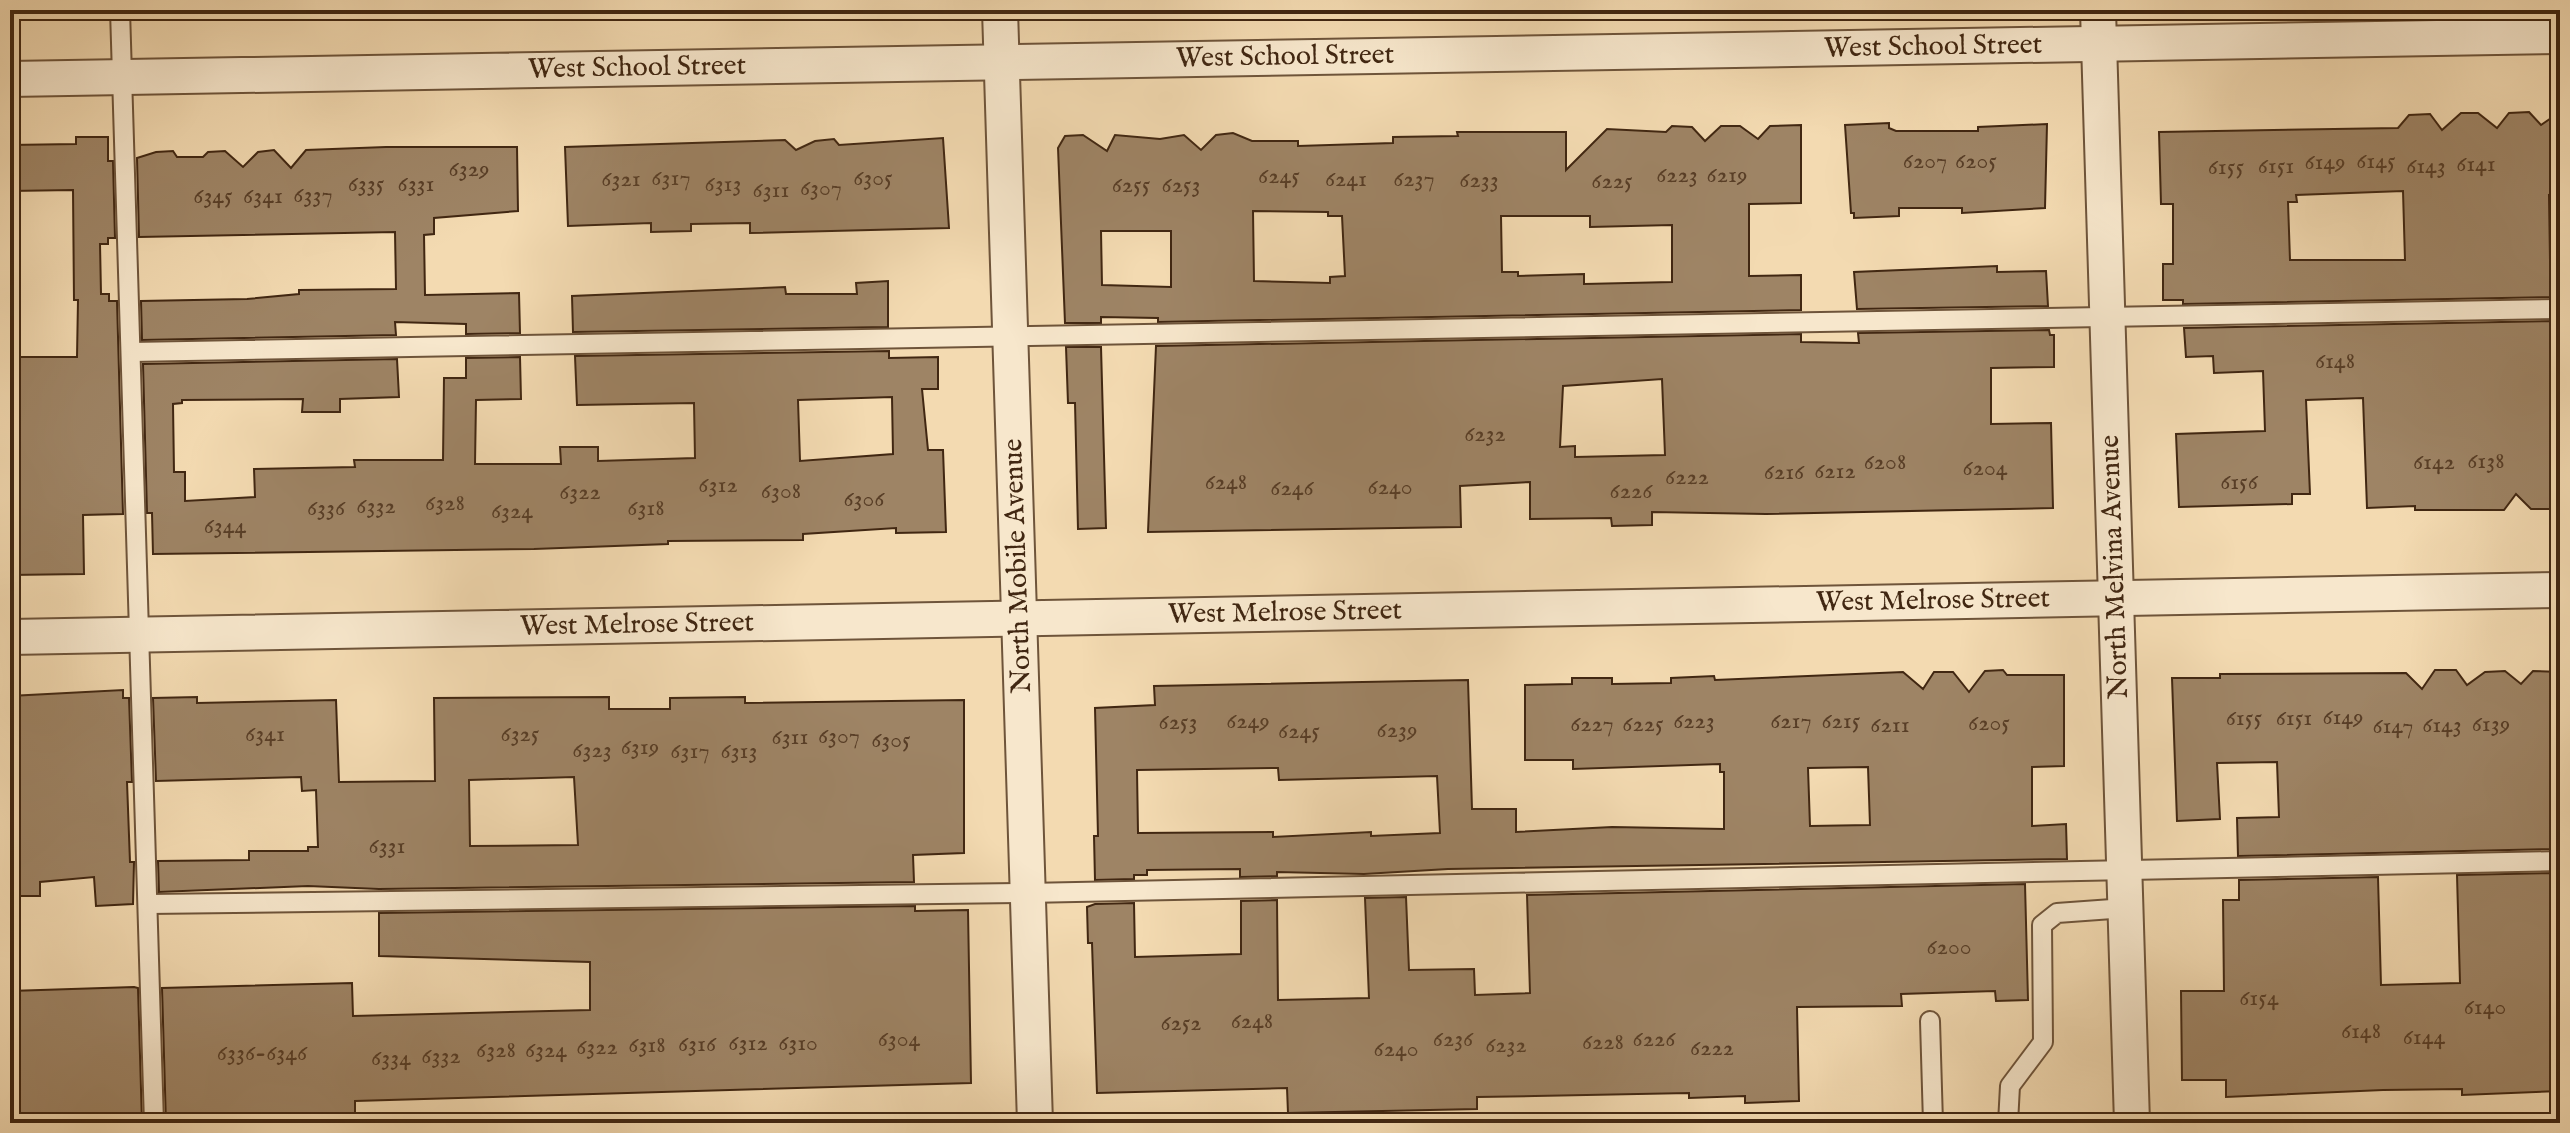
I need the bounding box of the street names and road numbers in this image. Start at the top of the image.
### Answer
street label: West School Street [1824,28,2043,66]
street label: West School Street [1176,38,1395,76]
street label: West School Street [528,49,747,87]
street label: North Melvina Avenue [2093,434,2137,700]
street label: North Mobile Avenue [996,438,1040,694]
street label: West Melrose Street [1816,581,2051,621]
street label: West Melrose Street [1168,593,1403,633]
street label: West Melrose Street [520,605,755,645]

